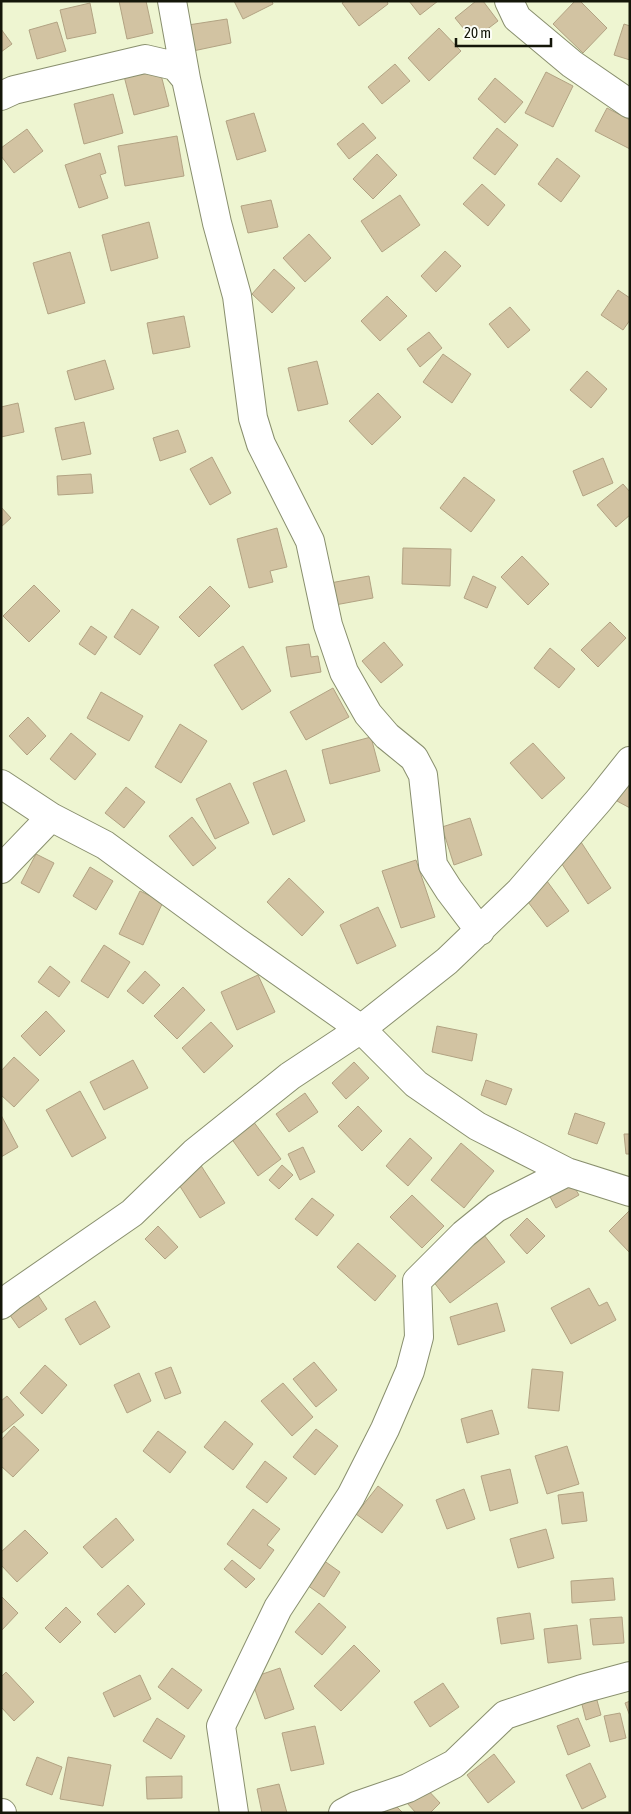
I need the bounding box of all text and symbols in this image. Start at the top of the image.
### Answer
scale bar [456,15,551,47]
text: 20 m [464,24,491,41]

